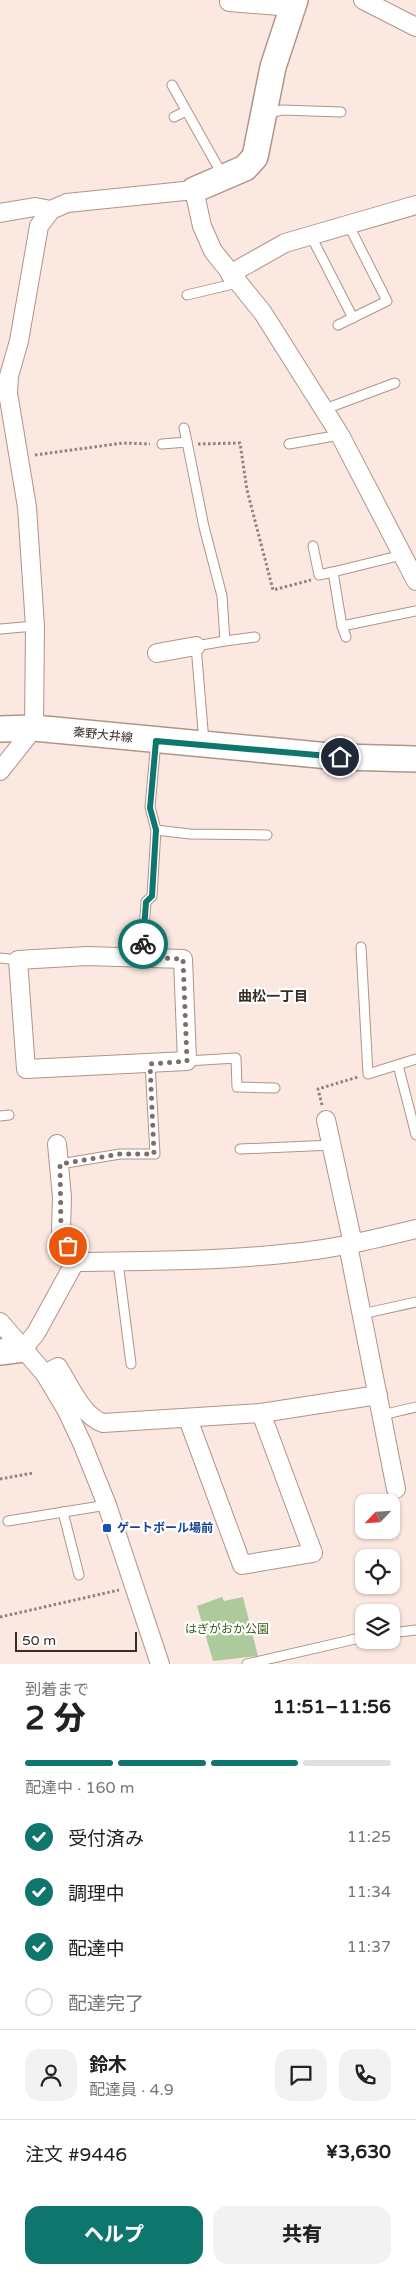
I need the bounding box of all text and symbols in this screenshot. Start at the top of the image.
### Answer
street label: 秦野大井線 [72,725,134,745]
pin [319,736,361,778]
icon: home [326,743,354,771]
courier [118,919,168,969]
icon: bike [129,930,157,958]
district label: 曲松一丁目 [238,988,308,1005]
pin [47,1225,89,1267]
icon: bag [54,1232,82,1260]
north arrow [355,1494,400,1539]
map controls [355,1494,400,1649]
place label: ゲートボール場前 [117,1521,213,1535]
marker: ゲートボール場前 [101,1522,113,1534]
button: locate [355,1549,400,1594]
button: layers [355,1604,400,1649]
park label: はぎがおか公園 [185,1622,269,1636]
scale bar [15,1629,138,1652]
text: 50 m [22,1632,56,1649]
text: 到着まで [25,1680,89,1700]
text: 11:51–11:56 [273,1696,391,1718]
text: 2 分 [25,1700,85,1738]
text: 配達中 · 160 m [25,1778,134,1798]
icon: check [25,1823,53,1851]
text: 11:25 [347,1827,391,1847]
text: 受付済み [68,1828,144,1850]
icon: check [25,1878,53,1906]
text: 11:34 [347,1882,391,1902]
text: 調理中 [68,1883,125,1905]
icon: check [25,1933,53,1961]
text: 11:37 [347,1937,391,1957]
text: 配達中 [68,1938,125,1960]
text: 配達完了 [68,1993,144,2015]
button: person [25,2049,77,2101]
button: chat [275,2049,327,2101]
button: phone [339,2049,391,2101]
text: 鈴木 [89,2054,127,2076]
text: 配達員 · 4.9 [89,2080,174,2100]
text: ¥3,630 [326,2141,391,2163]
text: 注文 #9446 [25,2144,127,2166]
button: ヘルプ [25,2206,203,2264]
button: 共有 [213,2206,391,2264]

